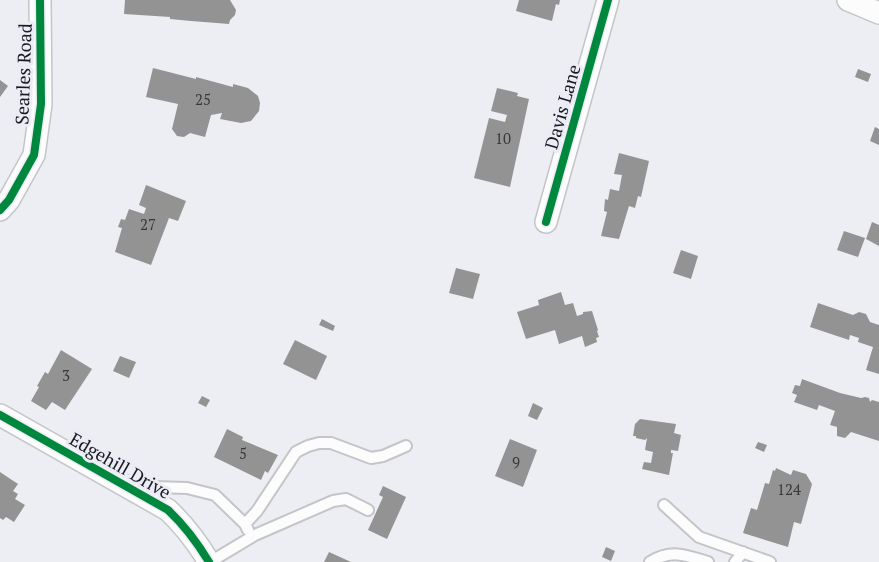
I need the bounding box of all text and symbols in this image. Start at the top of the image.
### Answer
street label: Searles Road [9,23,37,125]
street label: Davis Lane [538,61,586,152]
house number: 25 [195,89,211,109]
house number: 10 [495,128,511,148]
house number: 27 [140,214,156,234]
house number: 3 [62,365,70,385]
street label: Edgehill Drive [66,426,175,504]
house number: 5 [239,443,247,463]
house number: 9 [512,452,520,472]
house number: 124 [777,479,801,499]

